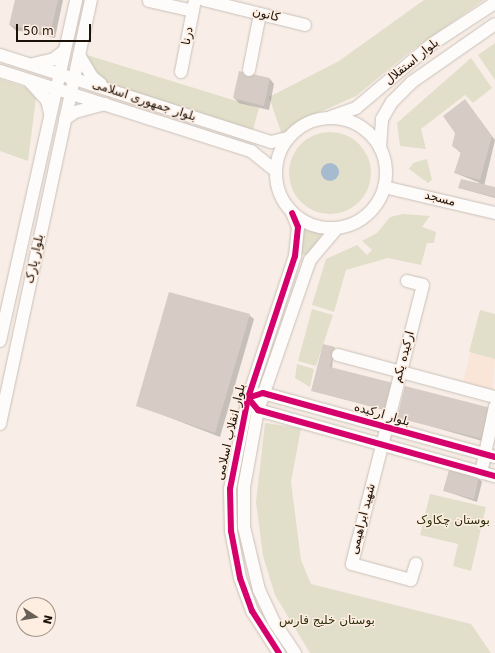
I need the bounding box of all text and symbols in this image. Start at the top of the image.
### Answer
street label: کانون [251,5,281,25]
scale bar [18,16,93,42]
text: 50 m [23,24,54,38]
street label: درنا [179,26,197,46]
street label: بلوار استقلال [382,36,442,88]
street label: بلوار جمهوری اسلامی [90,77,198,125]
street label: مسجد [423,188,457,210]
street label: بلوار پارک [23,233,47,285]
street label: ارکیده یکم [390,330,418,384]
street label: بلوار انقلاب اسلامی [213,382,249,482]
street label: بلوار ارکیده [352,400,412,430]
street label: شهید ابراهیمی [347,482,379,556]
park label: بوستان چکاوک [416,514,490,528]
north arrow [16,597,56,637]
text: N [40,614,55,625]
park label: بوستان خلیج فارس [279,614,375,628]

